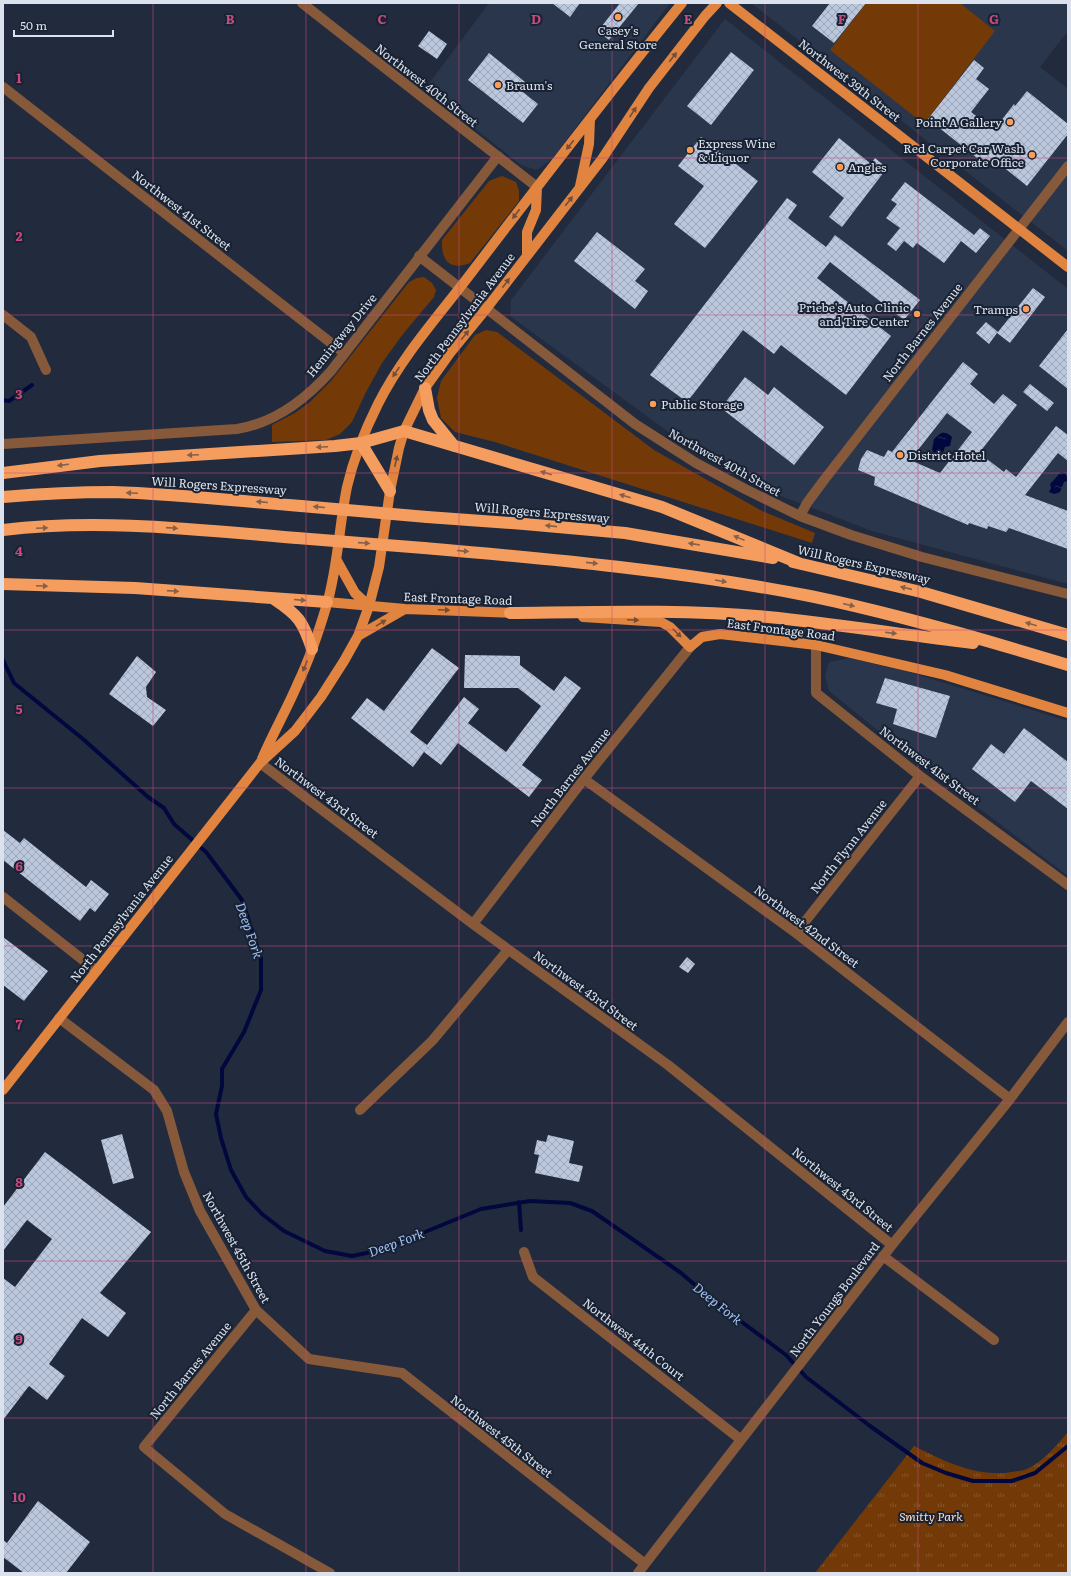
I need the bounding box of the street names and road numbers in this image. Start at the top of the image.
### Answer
street label: Northwest 39th Street [795,34,905,126]
street label: Northwest 40th Street [372,39,482,131]
street label: Northwest 41st Street [129,166,236,255]
street label: North Pennsylvania Avenue [409,249,519,385]
street label: North Barnes Avenue [878,279,966,385]
street label: Hemingway Drive [302,289,380,381]
street label: Northwest 40th Street [665,424,785,501]
street label: Will Rogers Expressway [151,471,287,499]
street label: Will Rogers Expressway [474,497,611,527]
street label: Will Rogers Expressway [796,540,932,588]
street label: East Frontage Road [403,587,513,609]
street label: East Frontage Road [726,613,837,645]
street label: Northwest 41st Street [876,721,984,809]
street label: North Barnes Avenue [526,724,614,830]
street label: Northwest 43rd Street [271,752,383,842]
street label: North Flynn Avenue [805,795,891,897]
street label: North Pennsylvania Avenue [65,850,177,986]
street label: Northwest 42nd Street [751,880,864,972]
street label: Northwest 43rd Street [530,946,642,1034]
street label: Northwest 43rd Street [788,1142,898,1236]
street label: Northwest 45th Street [199,1188,275,1306]
street label: North Youngs Boulevard [785,1237,884,1360]
street label: Northwest 44th Court [579,1293,689,1385]
street label: North Barnes Avenue [145,1317,235,1423]
street label: Northwest 45th Street [447,1390,557,1482]

